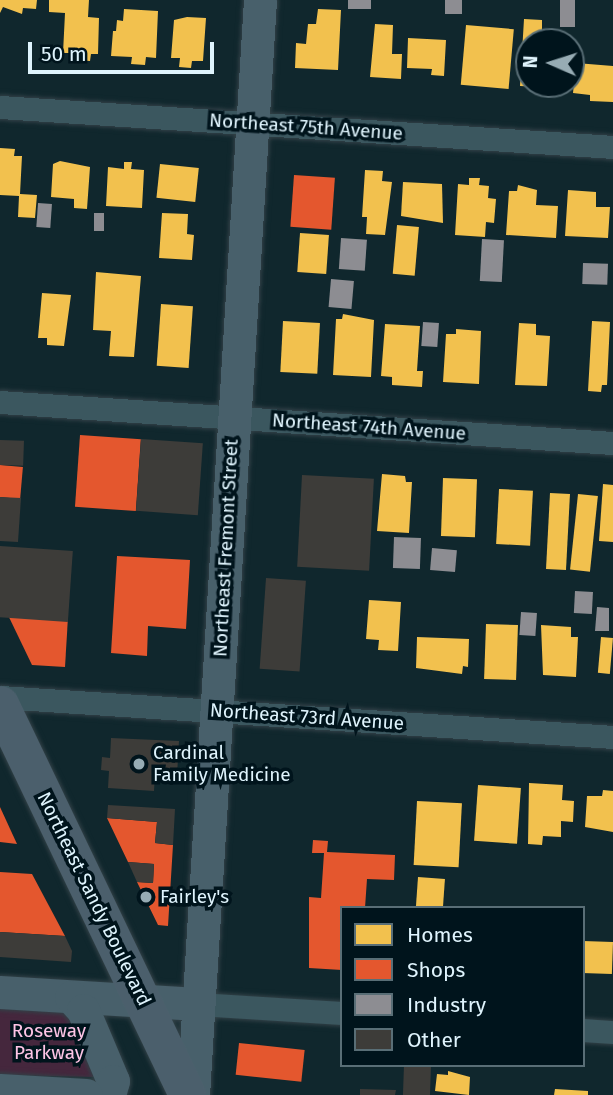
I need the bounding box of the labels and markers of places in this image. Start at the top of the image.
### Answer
place label: Cardinal Family Medicine [153,742,291,786]
marker: Cardinal Family Medicine [131,756,147,772]
place label: Fairley's [160,886,229,908]
marker: Fairley's [138,889,154,905]

